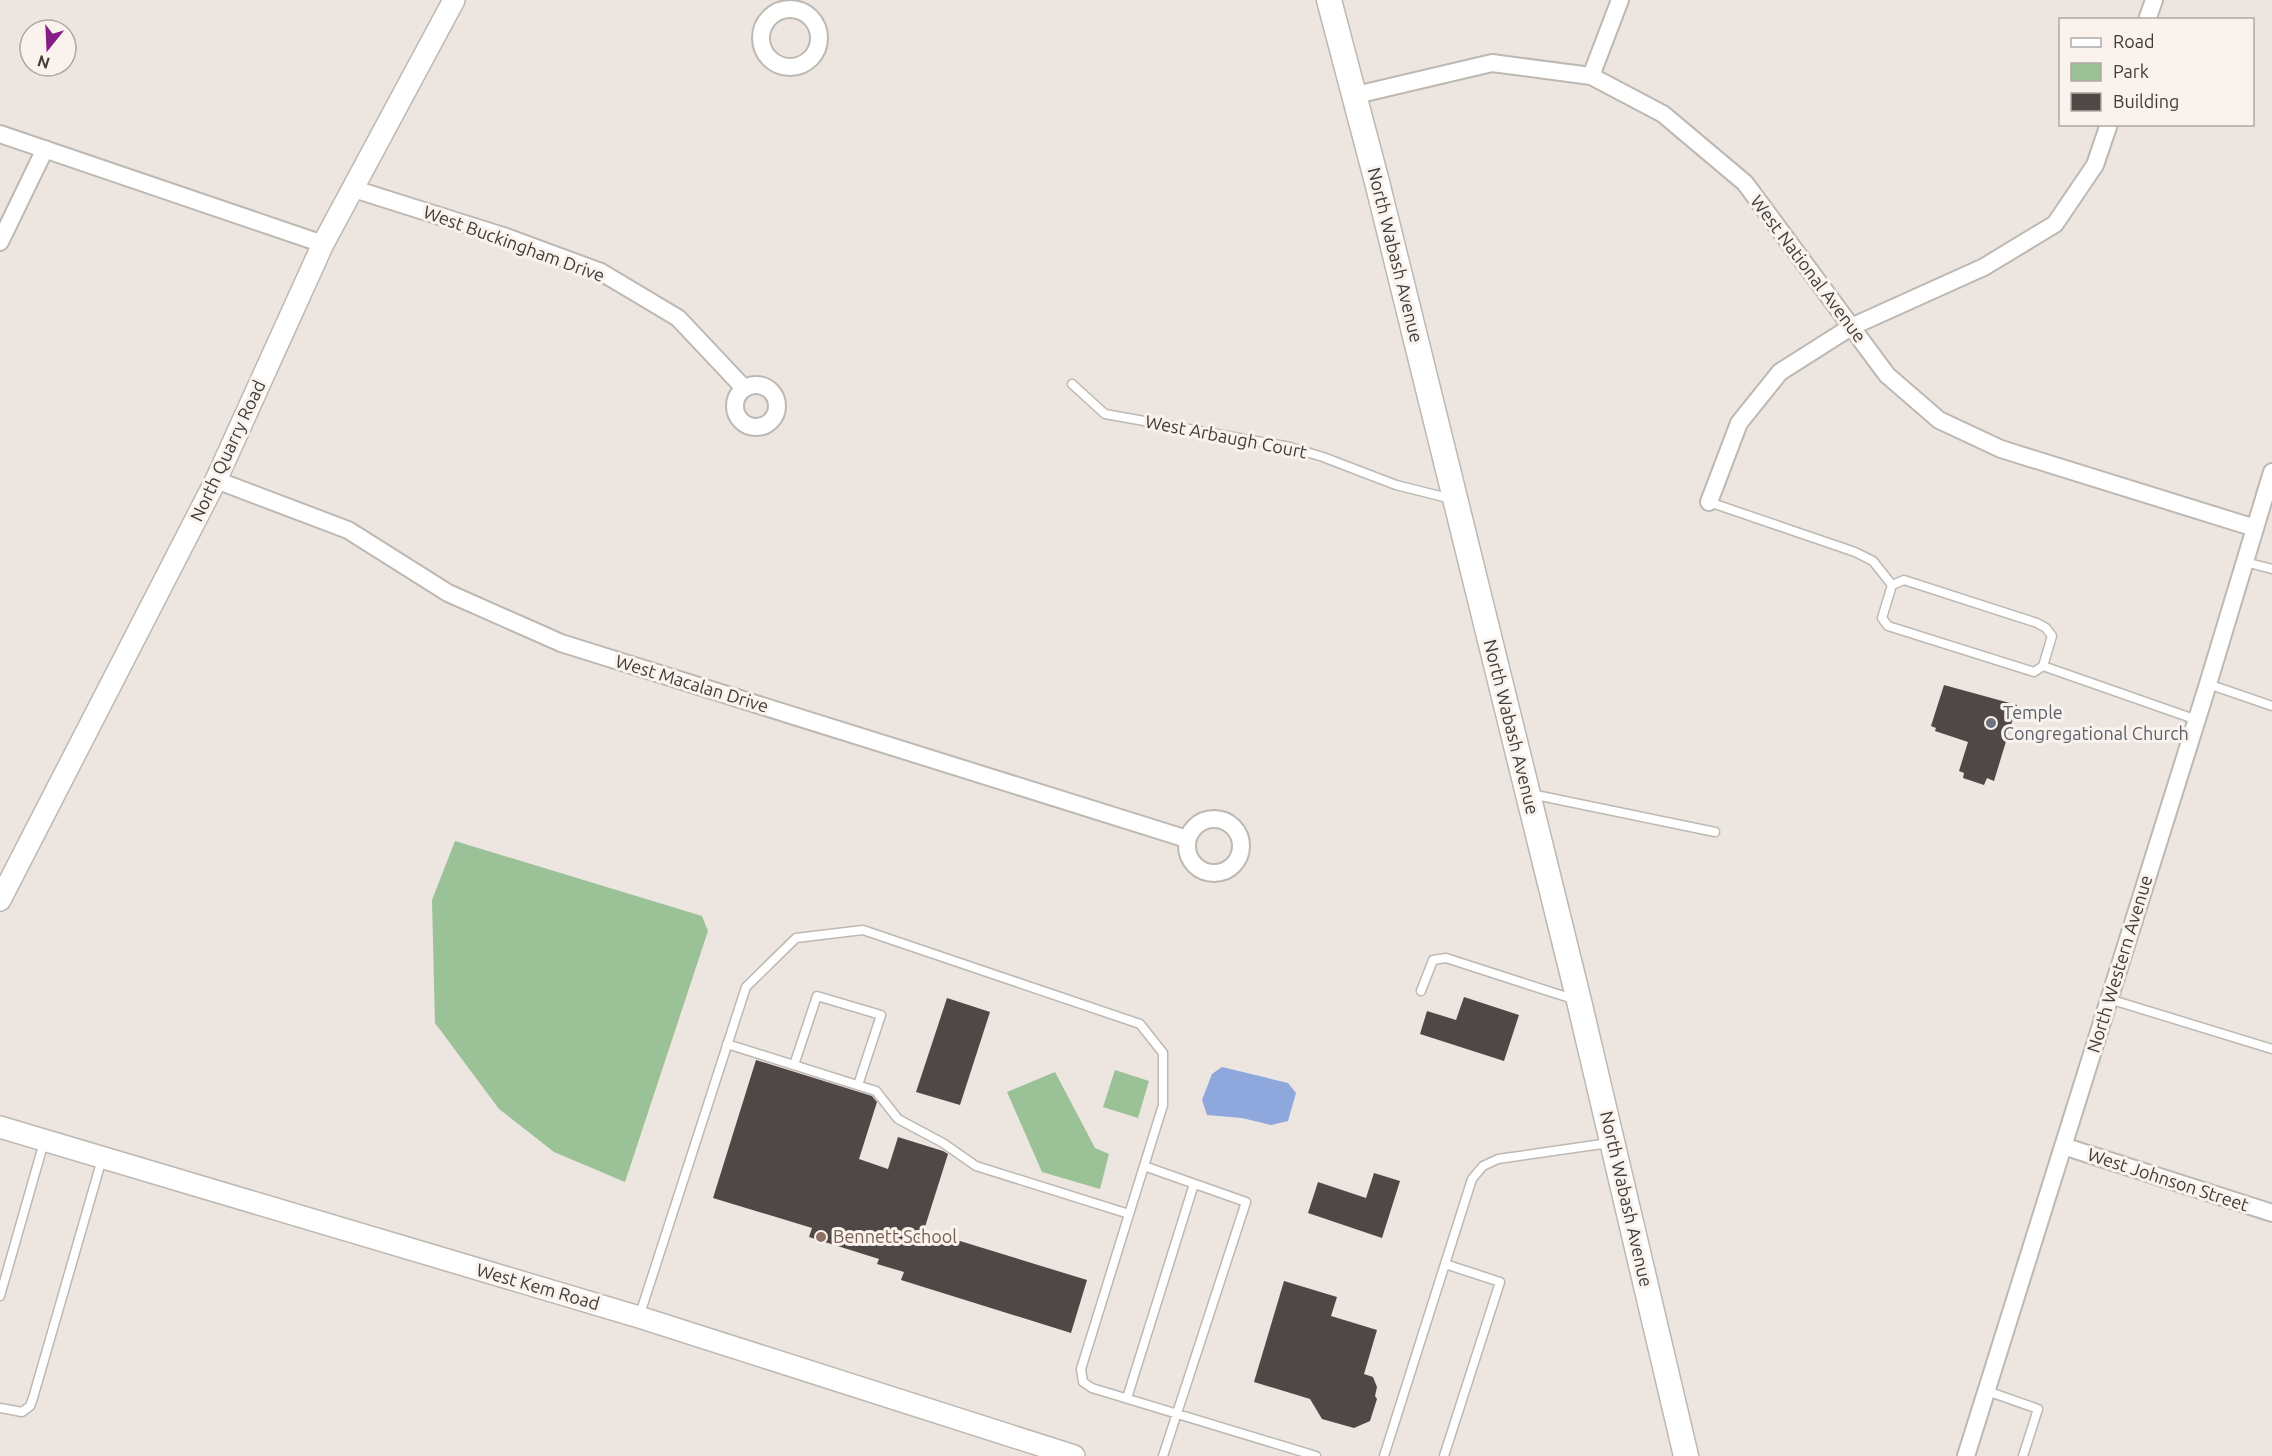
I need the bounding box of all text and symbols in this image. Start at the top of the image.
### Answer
north arrow [18,18,78,78]
legend [2059,18,2254,126]
text: Road [2113,31,2155,51]
text: N [35,52,52,73]
text: Park [2113,61,2149,81]
text: Building [2113,91,2179,111]
street label: North Wabash Avenue [1365,165,1427,344]
street label: West National Avenue [1747,191,1870,346]
street label: West Buckingham Drive [421,201,608,285]
street label: North Quarry Road [186,377,270,525]
street label: West Arbaugh Court [1144,411,1309,462]
street label: North Wabash Avenue [1481,637,1543,816]
street label: West Macalan Drive [613,650,771,716]
place label: Temple Congregational Church [2003,702,2189,743]
marker: Temple Congregational Church [1984,716,1998,730]
street label: North Western Avenue [2082,872,2156,1055]
street label: North Wabash Avenue [1597,1109,1657,1289]
street label: West Johnson Street [2085,1144,2251,1215]
place label: Bennett School [833,1226,957,1246]
marker: Bennett School [814,1230,828,1244]
street label: West Kem Road [474,1259,602,1313]

